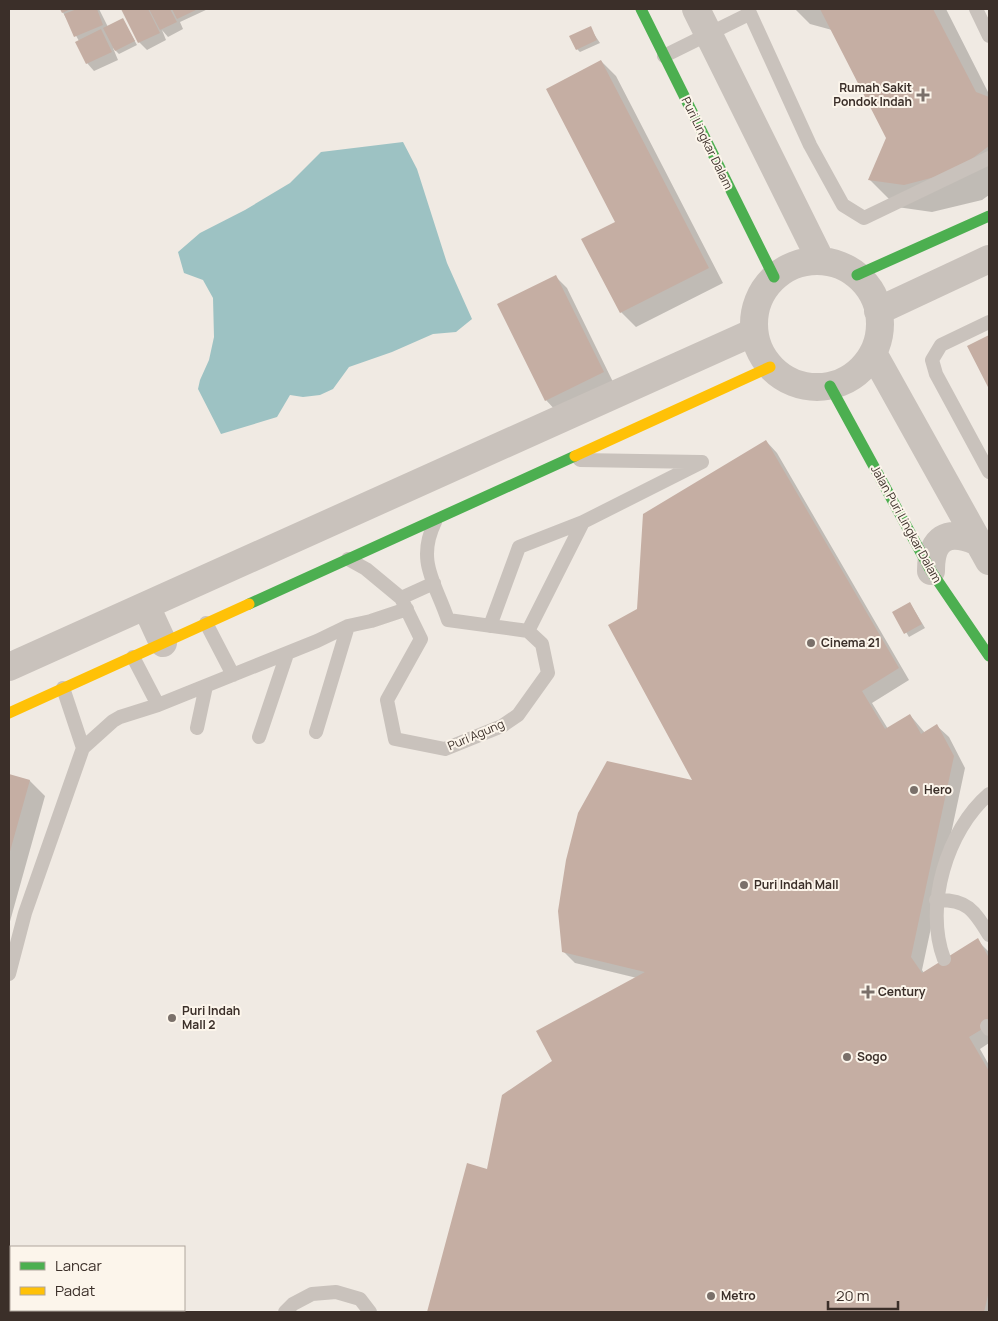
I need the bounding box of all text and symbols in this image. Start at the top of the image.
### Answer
place label: Rumah Sakit Pondok Indah [833,79,912,110]
marker: Rumah Sakit Pondok Indah [916,88,930,102]
street label: Puri Lingkar Dalam [678,94,737,192]
street label: Jalan Puri Lingkar Dalam [867,462,946,586]
place label: Cinema 21 [821,634,880,651]
marker: Cinema 21 [805,637,817,649]
street label: Puri Agung [445,715,507,754]
place label: Hero [924,781,952,798]
marker: Hero [908,784,920,796]
place label: Puri Indah Mall [754,876,839,893]
marker: Puri Indah Mall [738,879,750,891]
place label: Century [878,983,926,1000]
marker: Century [862,986,874,998]
place label: Puri Indah Mall 2 [182,1002,240,1033]
marker: Puri Indah Mall 2 [166,1012,178,1024]
place label: Sogo [857,1048,887,1065]
marker: Sogo [841,1051,853,1063]
legend [10,1246,185,1311]
text: Lancar [55,1255,102,1276]
scale bar [828,1278,898,1310]
text: Padat [55,1280,95,1301]
text: 20 m [836,1285,869,1306]
place label: Metro [721,1287,756,1304]
marker: Metro [705,1290,717,1302]

